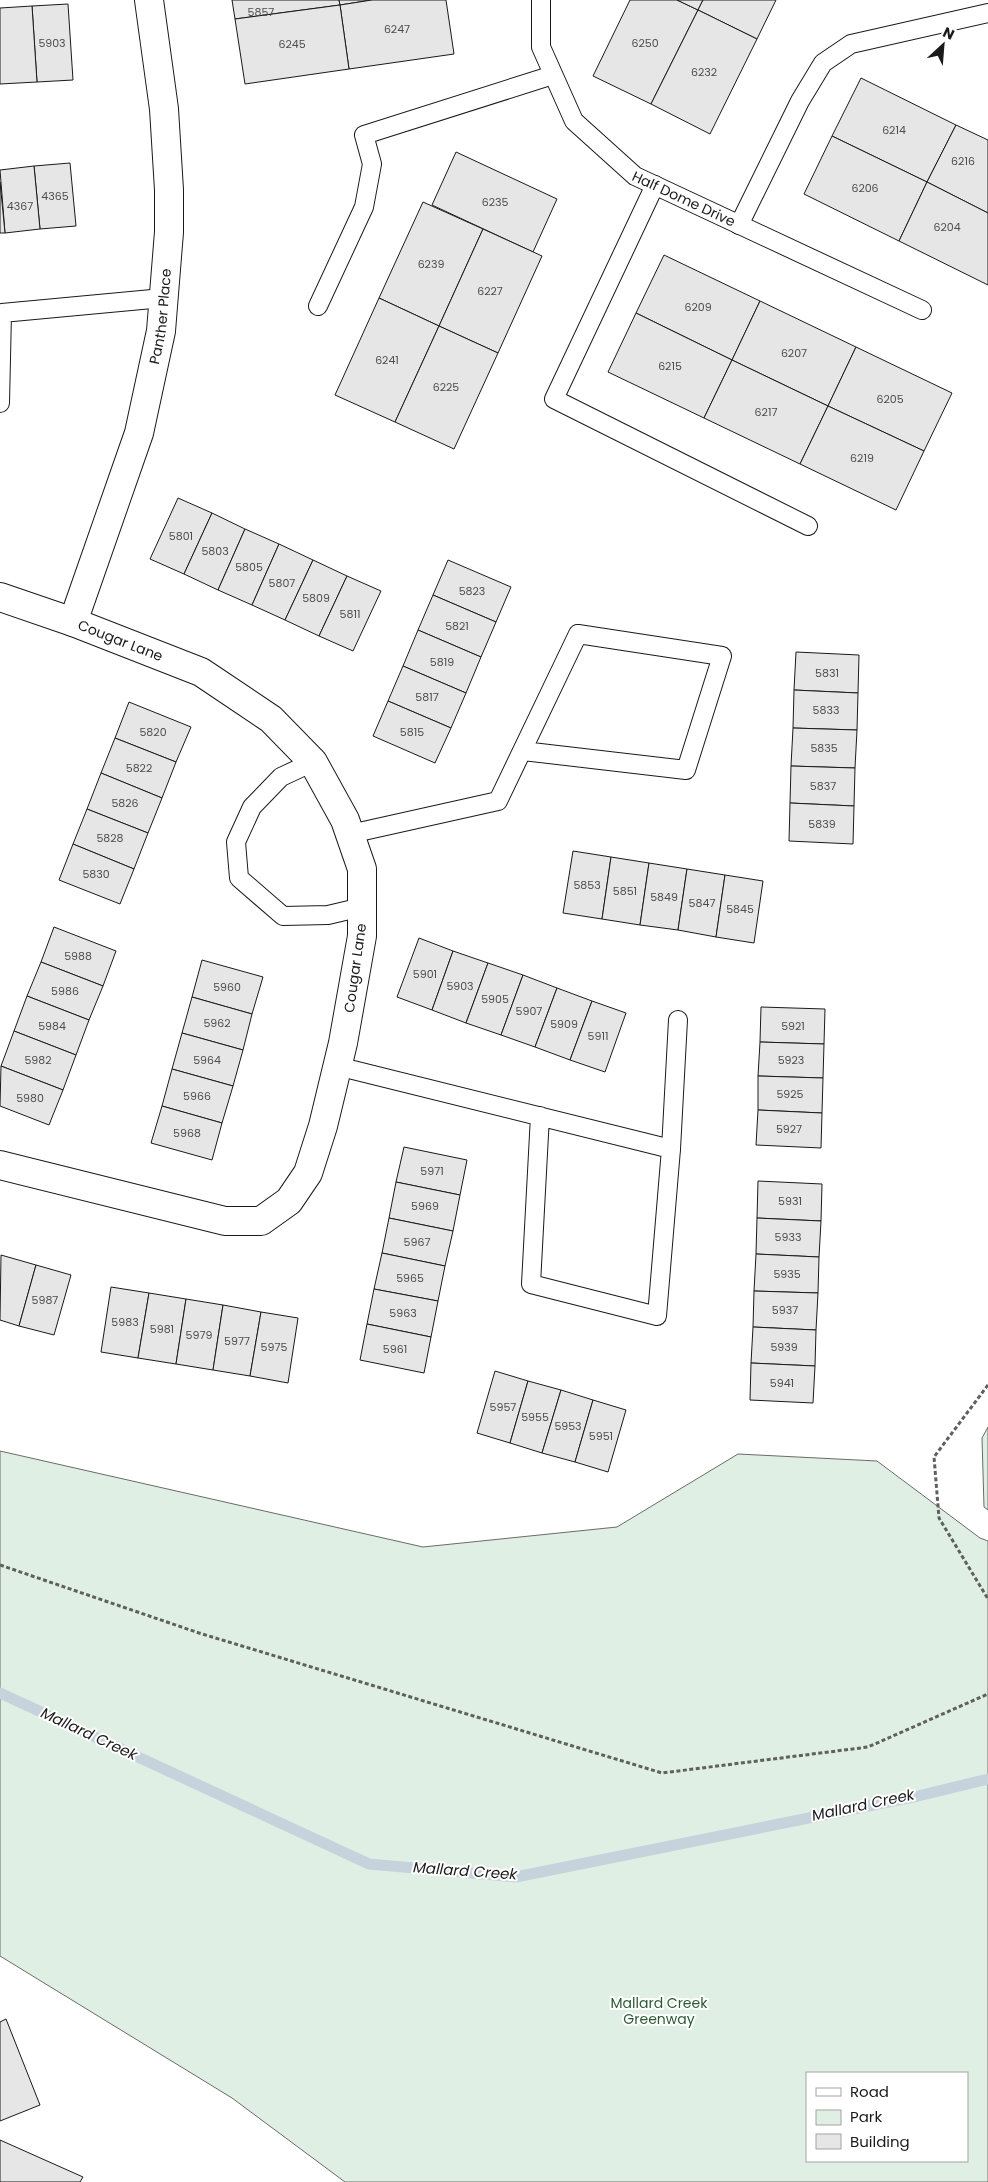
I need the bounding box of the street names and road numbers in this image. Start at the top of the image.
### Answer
street label: Half Dome Drive [629,166,739,232]
street label: Panther Place [144,267,176,366]
street label: Cougar Lane [75,615,166,666]
street label: Cougar Lane [339,922,371,1014]

